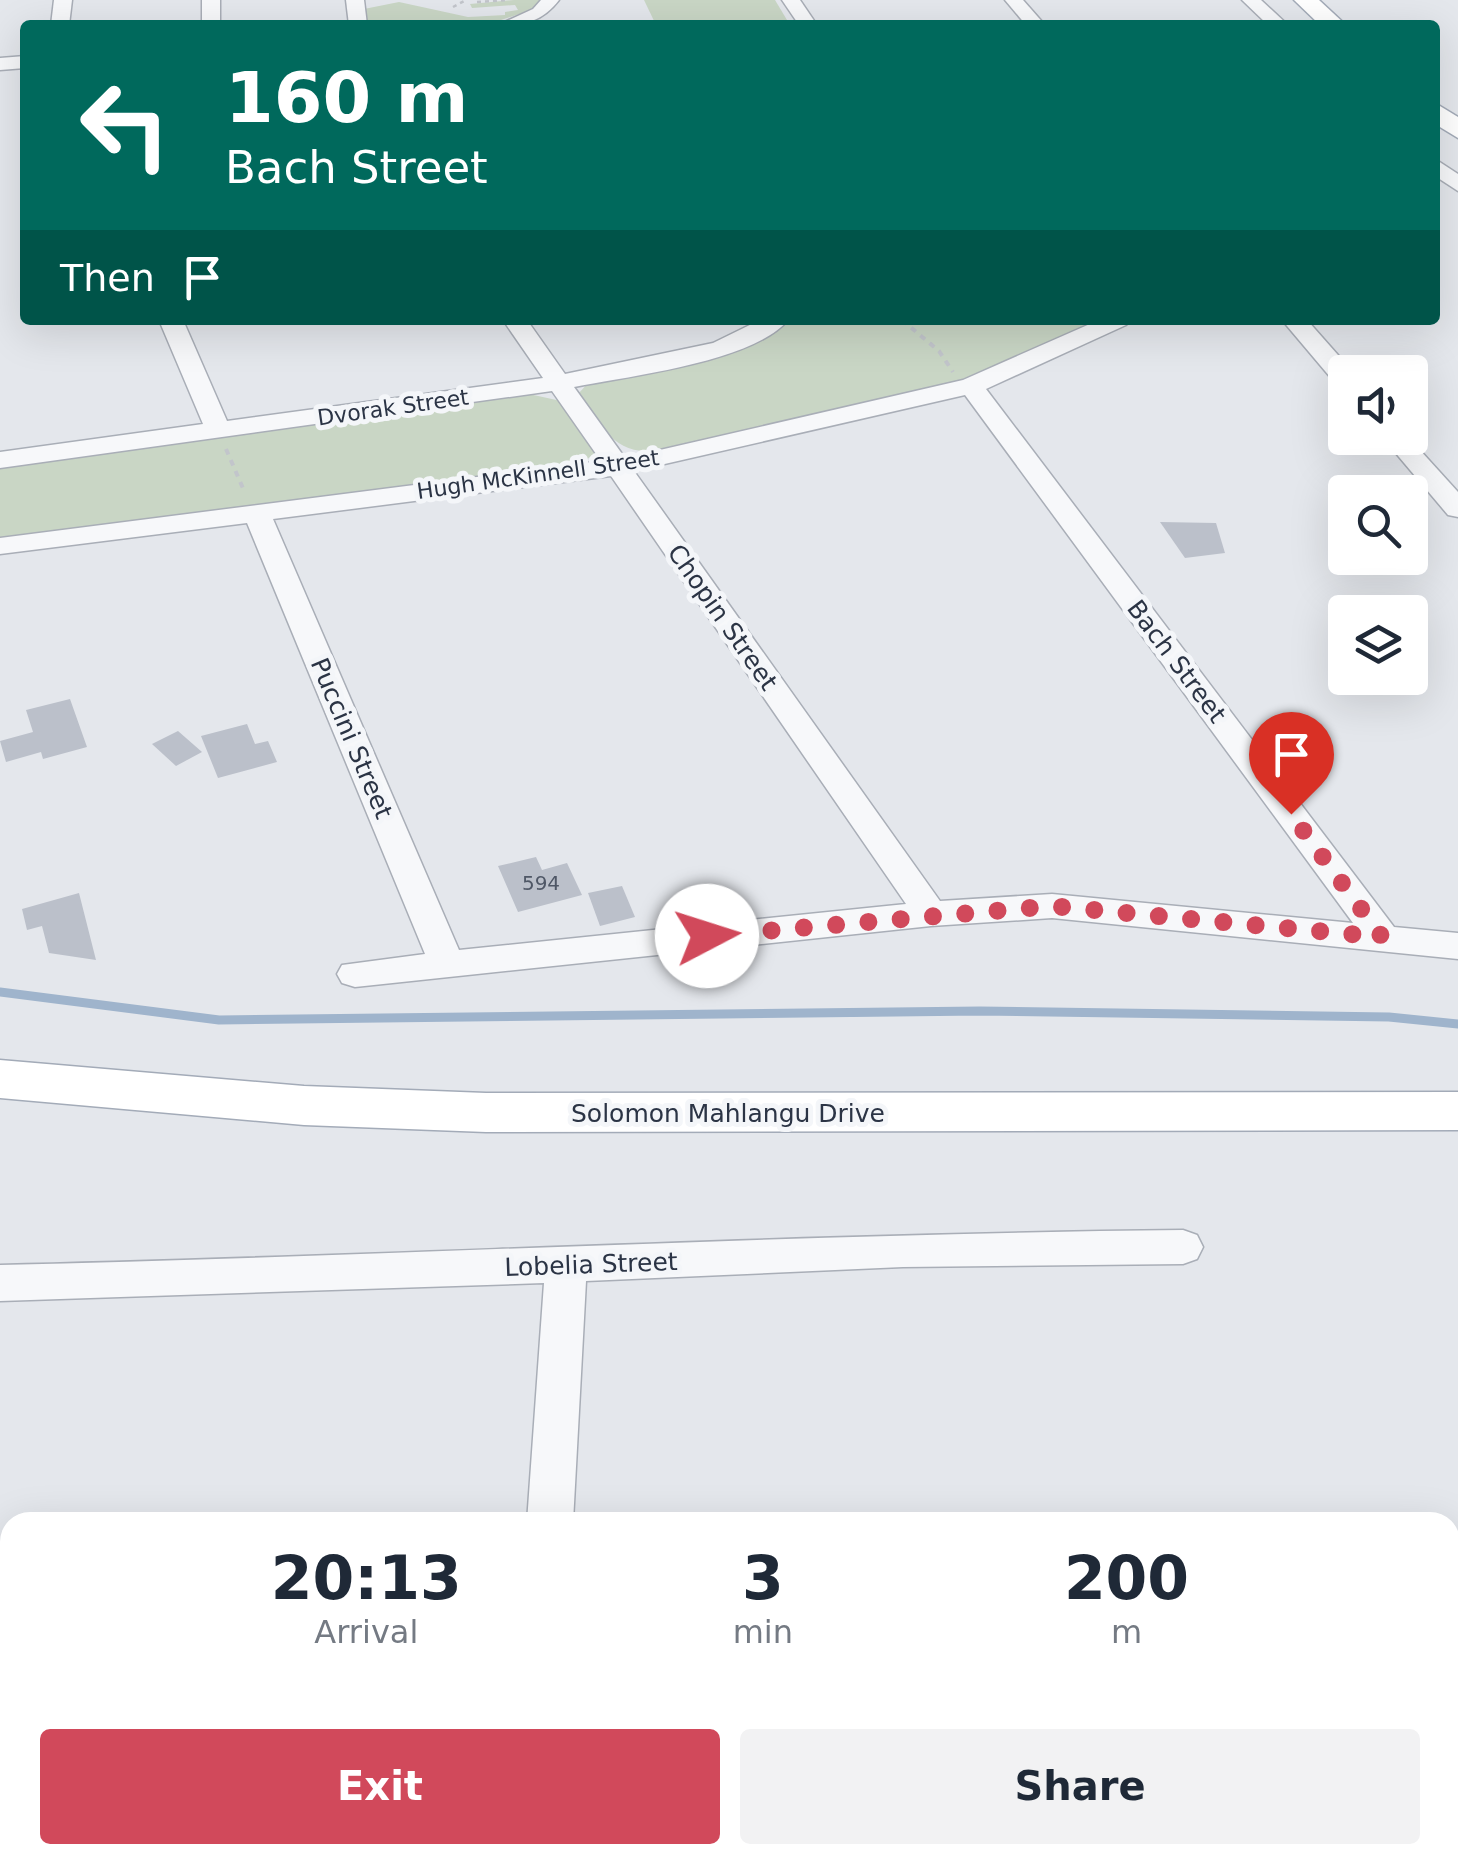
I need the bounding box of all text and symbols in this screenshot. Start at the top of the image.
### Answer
text: 160 m [225,57,468,139]
icon: left [60,60,190,190]
text: Bach Street [225,141,488,194]
icon: arrive [175,250,230,305]
text: Then [60,256,155,300]
map controls [1328,355,1428,695]
button: sound [1328,355,1428,455]
street label: Dvorak Street [316,384,471,430]
street label: Hugh McKinnell Street [415,445,661,504]
button: search [1328,475,1428,575]
street label: Chopin Street [662,539,784,696]
street label: Bach Street [1121,594,1232,728]
button: layers [1328,595,1428,695]
street label: Puccini Street [305,654,398,823]
pin [1249,712,1334,815]
icon: arrive [1264,727,1319,782]
house number: 594 [522,871,560,895]
position arrow [655,884,759,988]
street label: Solomon Mahlangu Drive [571,1099,885,1128]
street label: Lobelia Street [504,1247,678,1282]
text: 20:13 [271,1543,462,1613]
text: 3 [742,1543,784,1613]
text: 200 [1064,1543,1189,1613]
text: Arrival [314,1613,418,1651]
text: min [733,1613,793,1651]
text: m [1111,1613,1142,1651]
button: Exit [40,1729,720,1844]
button: Share [740,1729,1420,1844]

